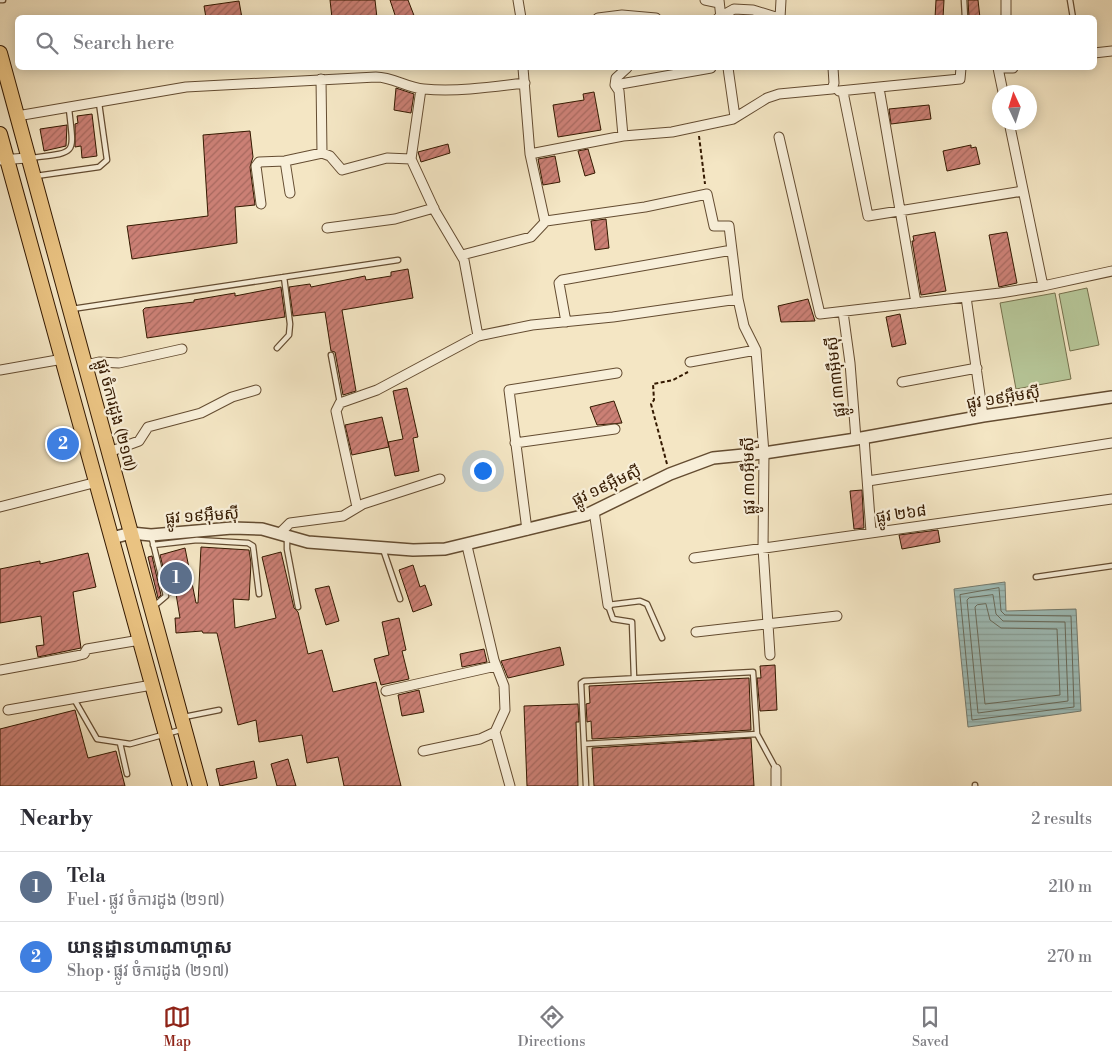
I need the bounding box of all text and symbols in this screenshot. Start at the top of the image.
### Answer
search box [15,15,1097,70]
icon: search [33,29,61,57]
text: Search here [73,31,174,55]
north arrow [992,85,1037,130]
street label: ផ្លូវ ៣៣អ៊ឹមស៊ី [821,335,854,418]
street label: ផ្លូវ ចំការដូង (២១៧) [88,356,141,475]
street label: ផ្លូវ ១៩អ៊ឹមស៊ី [965,382,1042,417]
pin: 2 [47,425,79,463]
street label: ផ្លូវ ៣០អ៊ឹមស៊ី [738,437,763,515]
your location [470,458,496,484]
street label: ផ្លូវ ១៩អ៊ឹមស៊ី [568,461,646,514]
street label: ផ្លូវ ២៦៨ [874,501,928,531]
street label: ផ្លូវ ១៩អ៊ឹមស៊ី [164,503,240,532]
pin: 1 [160,559,192,597]
text: Nearby [20,806,93,832]
text: 2 results [1031,809,1092,829]
text: Tela [67,864,106,888]
text: 1 [32,877,40,897]
text: 210 m [1048,877,1092,897]
text: Fuel · ផ្លូវ ចំការដូង (២១៧) [67,890,225,910]
text: យាន្ដដ្ឋានហាណាហ្គាស [67,935,232,959]
text: 2 [31,947,41,967]
text: 270 m [1047,947,1092,967]
text: Shop · ផ្លូវ ចំការដូង (២១៧) [67,961,229,981]
tab: Map [163,1003,191,1051]
tab: Directions [518,1003,585,1051]
tab: Saved [912,1003,949,1051]

